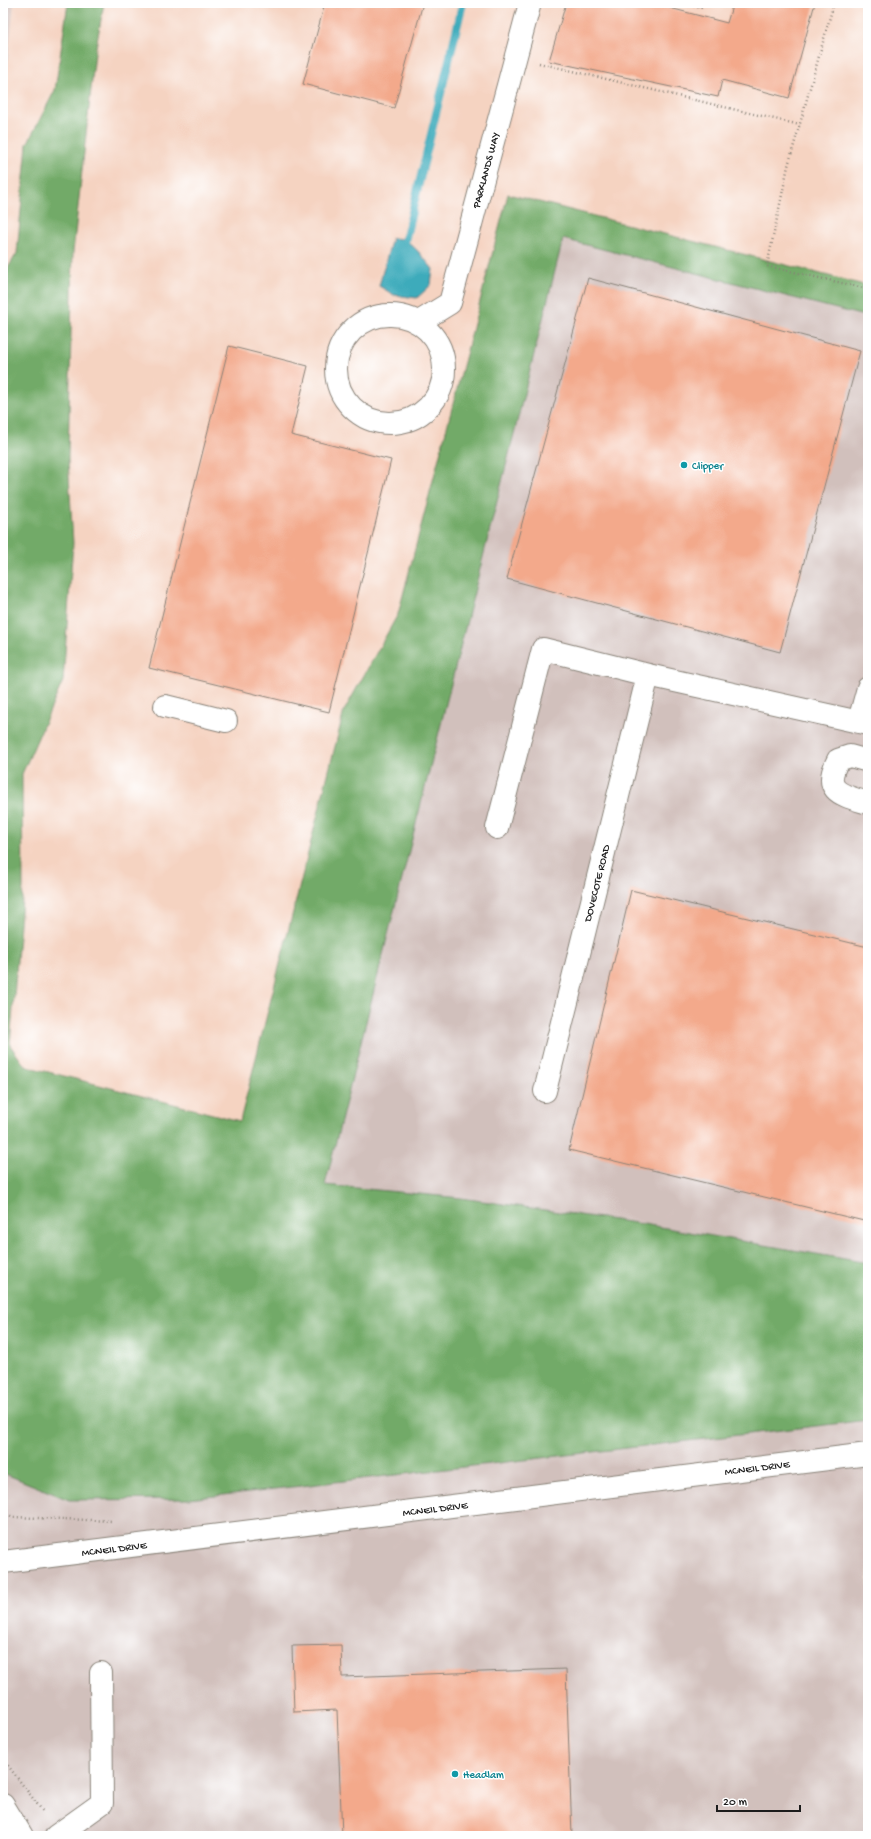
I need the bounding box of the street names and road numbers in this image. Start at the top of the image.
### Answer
street label: PARKLANDS WAY [471,131,503,211]
street label: DOVECOTE ROAD [582,843,614,924]
street label: MCNEIL DRIVE [724,1459,792,1479]
street label: MCNEIL DRIVE [402,1500,470,1520]
street label: MCNEIL DRIVE [81,1540,149,1560]

